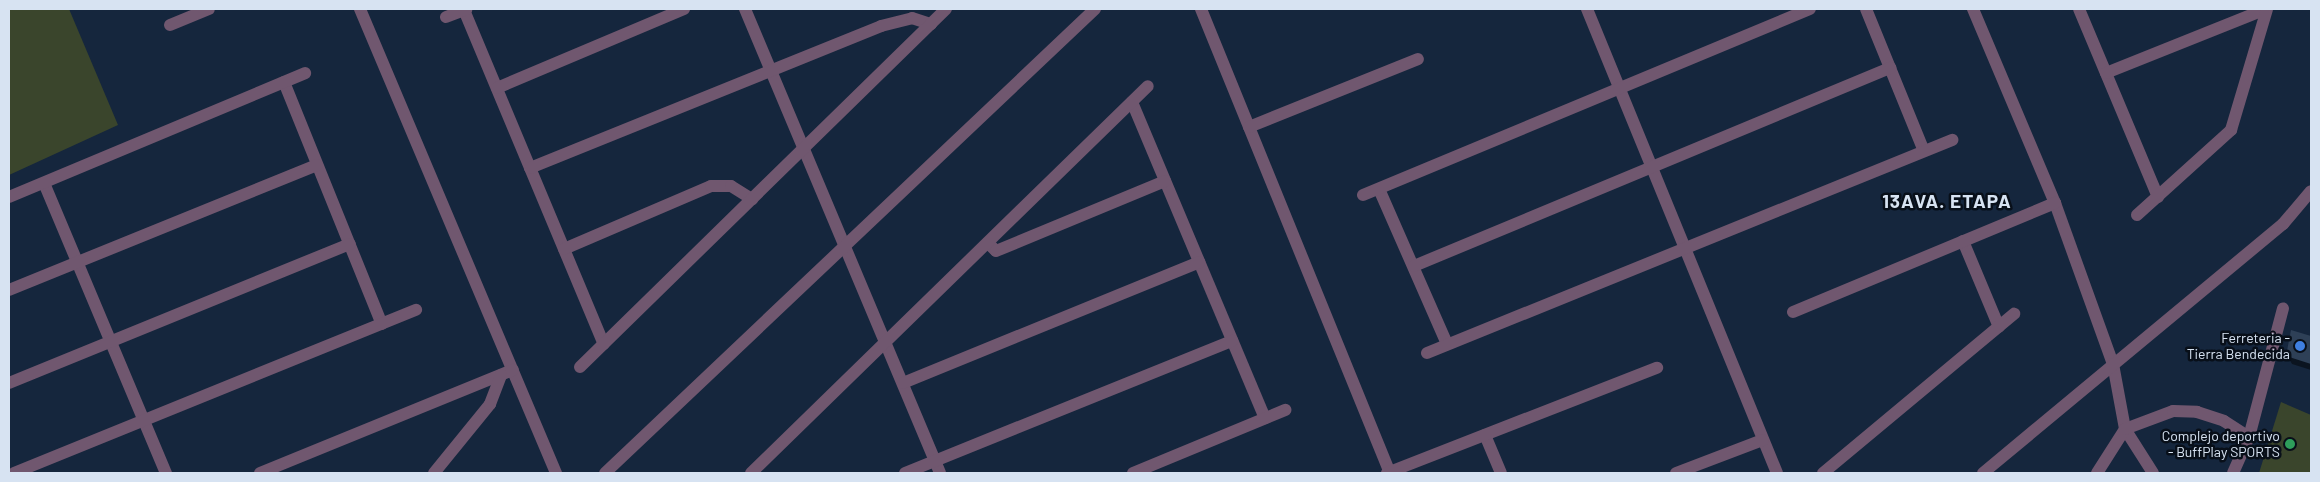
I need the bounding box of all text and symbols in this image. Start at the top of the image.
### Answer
district label: 13AVA. ETAPA [1881,190,2013,212]
place label: Ferreteria - Tierra Bendecida [2187,330,2290,362]
marker: Ferreteria - Tierra Bendecida [2294,340,2306,352]
place label: Complejo deportivo - BuffPlay SPORTS [2162,428,2280,461]
marker: Complejo deportivo - BuffPlay SPORTS [2284,438,2296,450]

